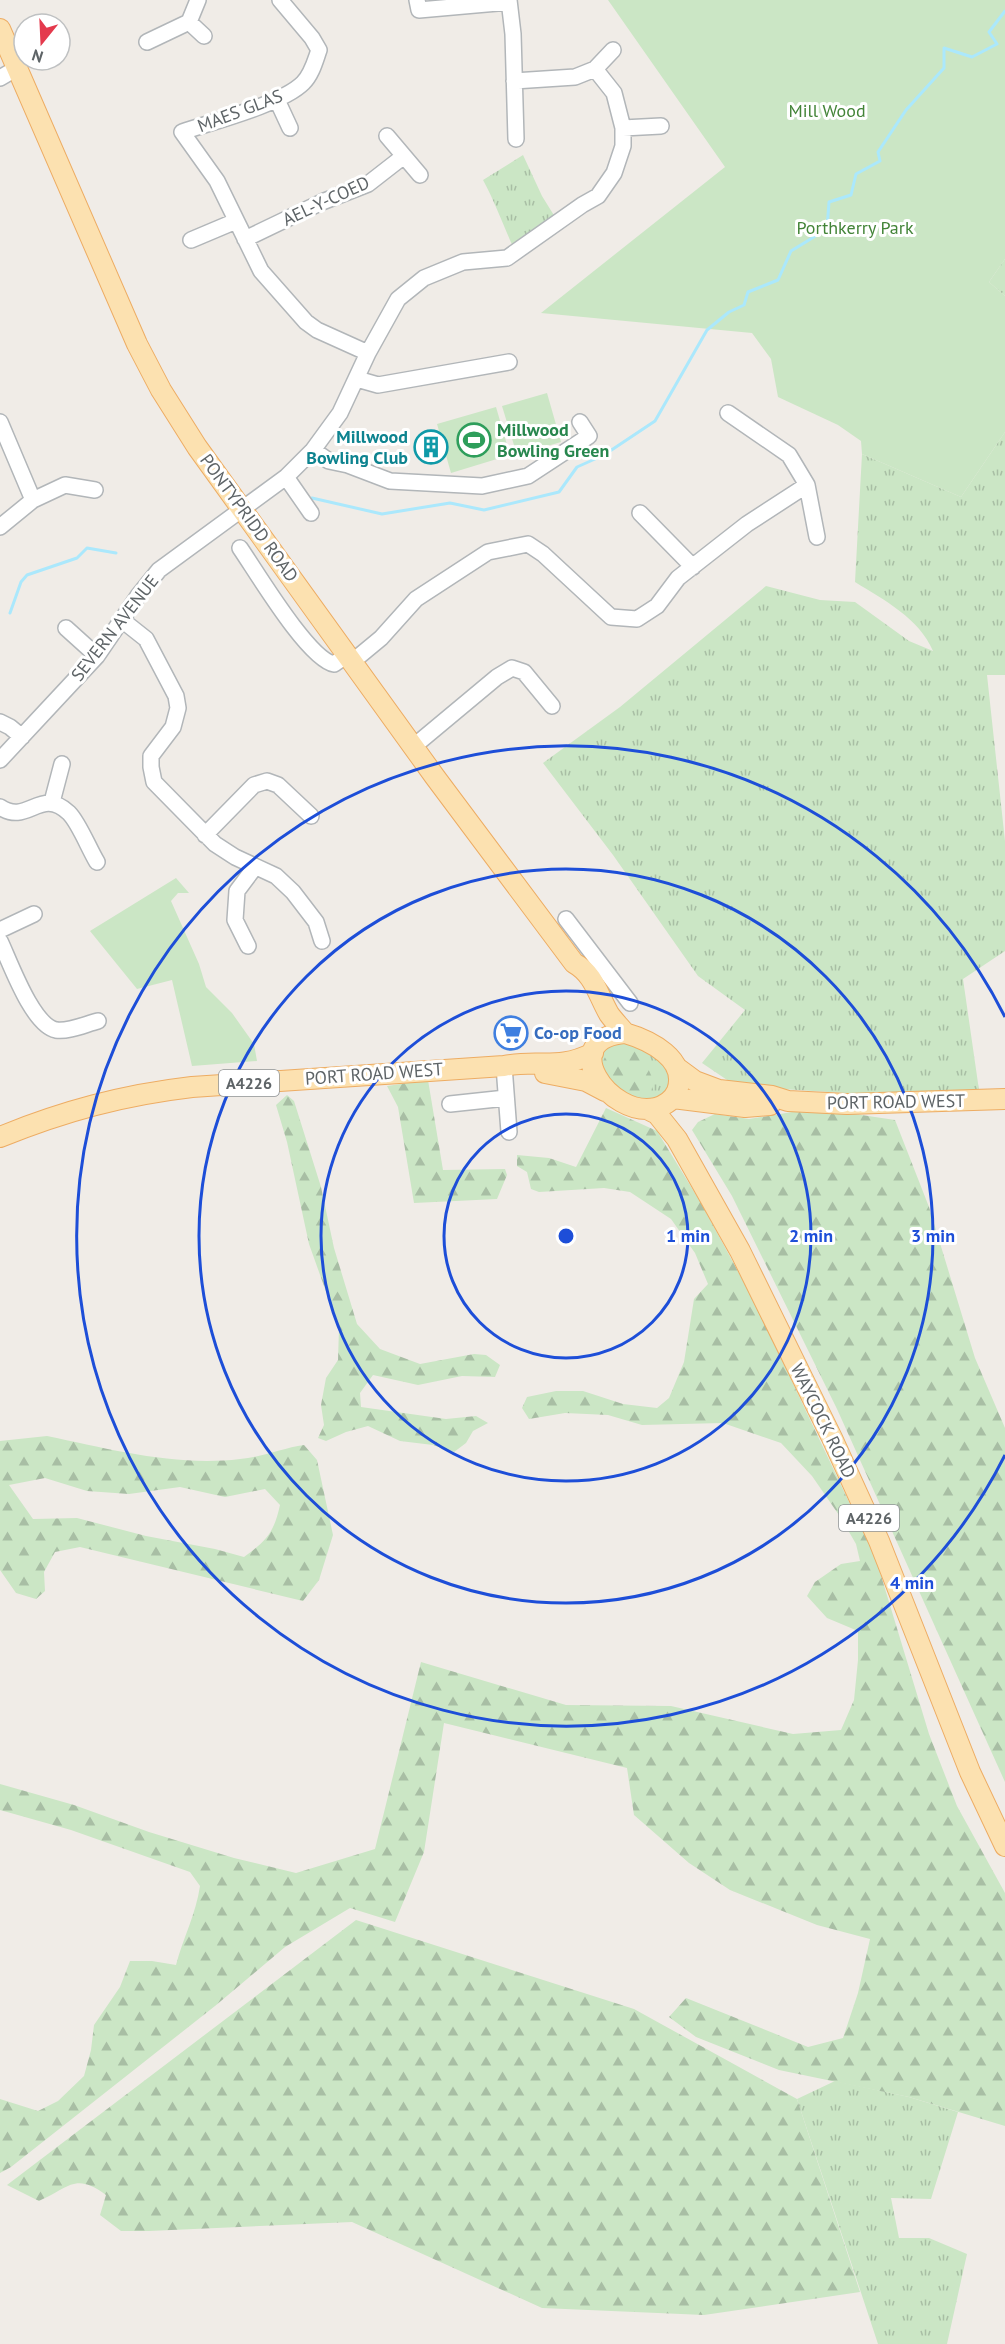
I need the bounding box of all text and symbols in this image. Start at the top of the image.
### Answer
north arrow [12,12,72,72]
text: N [29,45,45,67]
street label: MAES GLAS [194,84,286,137]
park label: Mill Wood [788,99,866,122]
street label: AEL-Y-COED [279,170,373,231]
park label: Porthkerry Park [796,216,914,239]
place label: Millwood Bowling Green [497,418,609,462]
sports icon: Millwood Bowling Green [456,422,492,458]
place label: Millwood Bowling Club [306,425,408,469]
building icon: Millwood Bowling Club [413,429,449,465]
street label: PONTYPRIDD ROAD [195,449,304,586]
street label: SEVERN AVENUE [66,570,163,686]
supermarket icon: Co-op Food [493,1015,529,1051]
place label: Co-op Food [534,1021,622,1044]
street label: PORT ROAD WEST [304,1057,444,1090]
road number: A4226 [219,1070,279,1096]
street label: PORT ROAD WEST [827,1089,965,1114]
text: 1 min [666,1224,710,1247]
text: 2 min [789,1224,833,1247]
text: 3 min [911,1224,955,1247]
centre of rings [556,1226,576,1246]
street label: WAYCOCK ROAD [786,1360,861,1482]
road number: A4226 [839,1505,899,1531]
text: 4 min [890,1571,934,1594]

